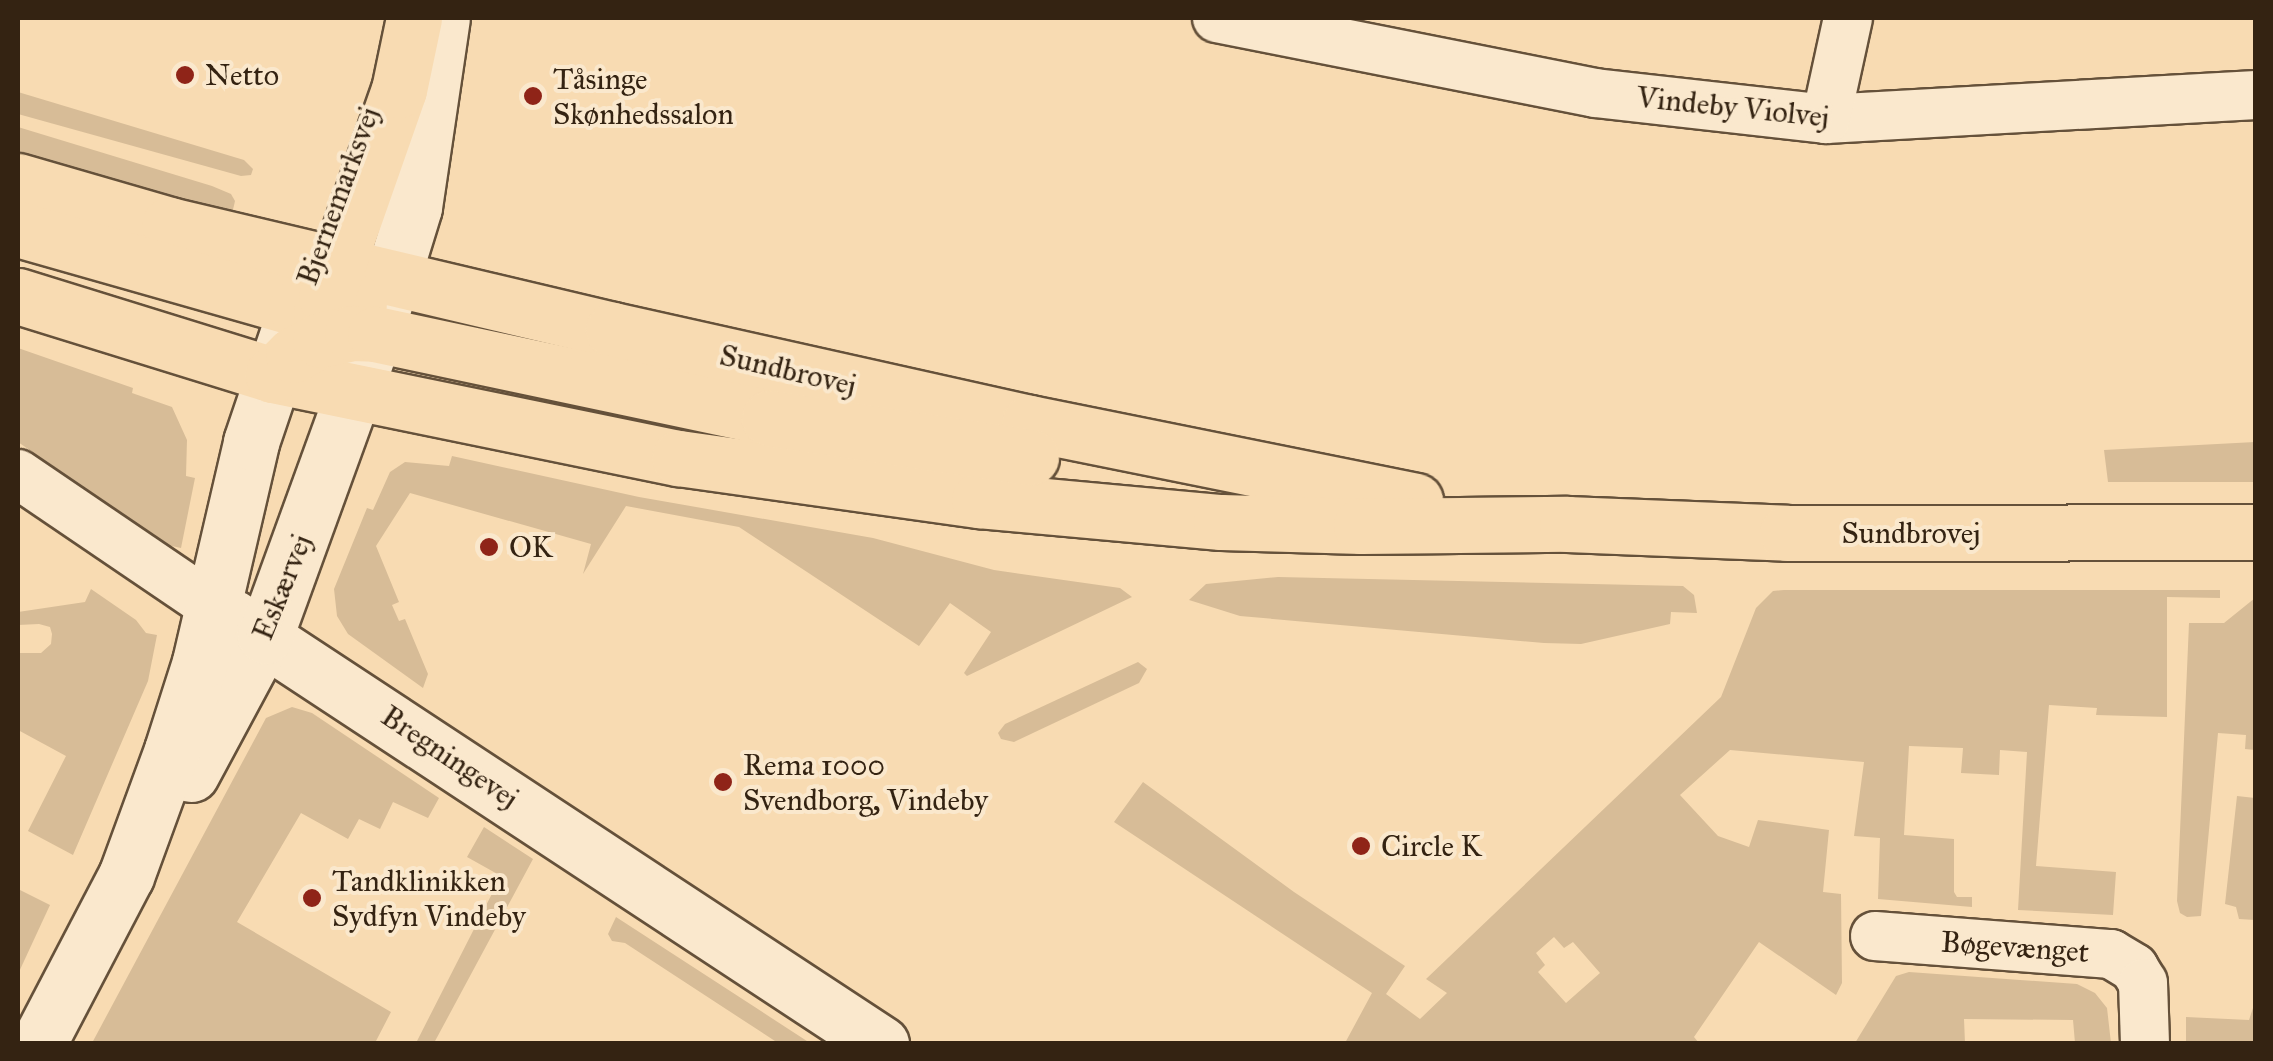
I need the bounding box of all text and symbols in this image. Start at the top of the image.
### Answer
place label: Netto [205,57,279,93]
place label: Tåsinge Skønhedssalon [553,61,734,132]
marker: Netto [174,64,196,86]
street label: Vindeby Violvej [1635,79,1831,135]
marker: Tåsinge Skønhedssalon [522,85,544,107]
street label: Bjernemarksvej [289,102,387,290]
street label: Sundbrovej [716,337,860,403]
street label: Sundbrovej [1842,515,1980,551]
street label: Eskærvej [244,529,320,645]
place label: OK [509,529,553,565]
marker: OK [478,536,500,558]
street label: Bregningevej [374,698,526,816]
place label: Rema 1000 Svendborg, Vindeby [743,747,988,818]
marker: Rema 1000 Svendborg, Vindeby [712,771,734,793]
place label: Circle K [1381,828,1482,864]
marker: Circle K [1350,835,1372,857]
place label: Tandklinikken Sydfyn Vindeby [332,863,526,934]
marker: Tandklinikken Sydfyn Vindeby [301,887,323,909]
street label: Bøgevænget [1940,924,2090,970]

